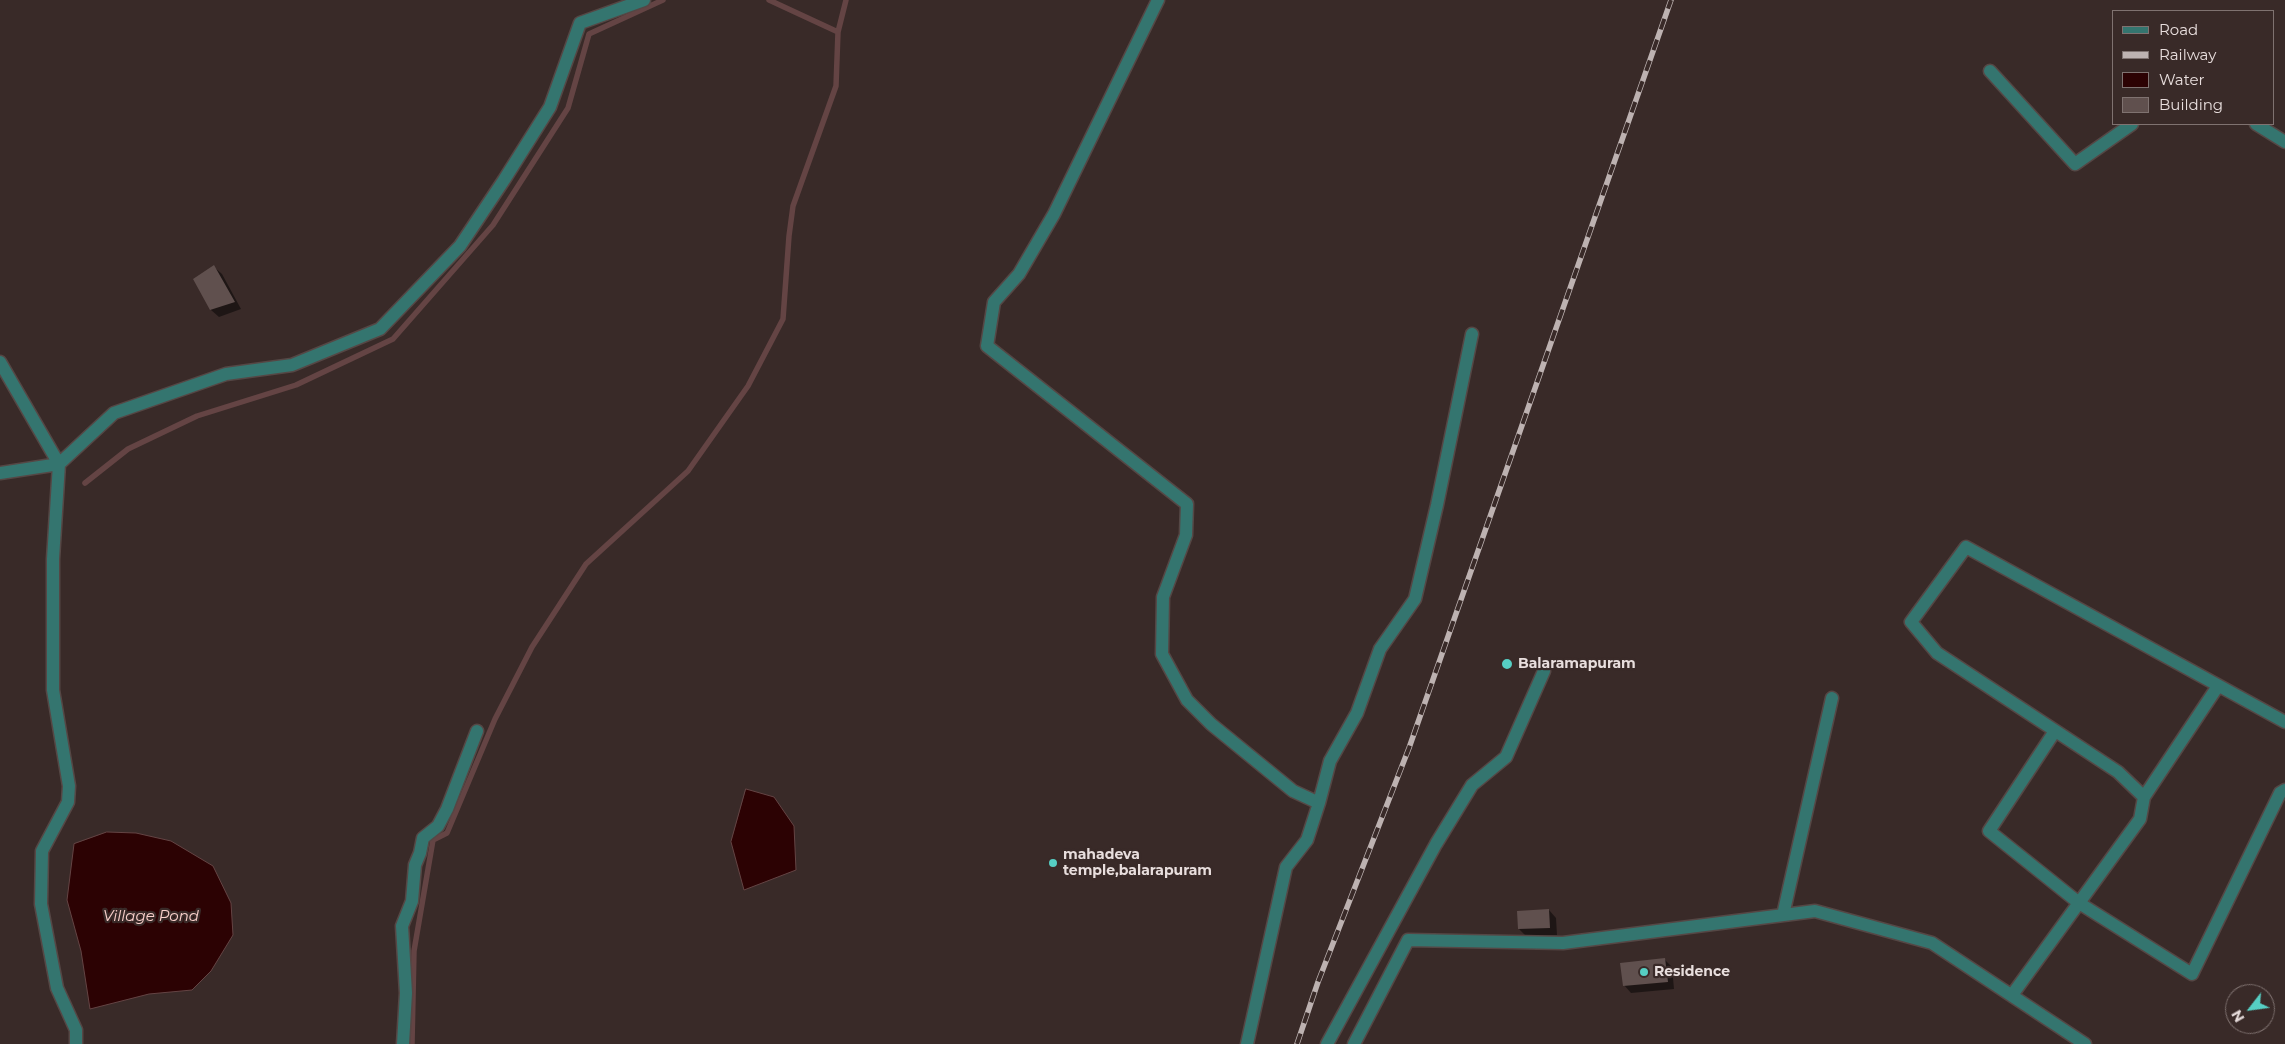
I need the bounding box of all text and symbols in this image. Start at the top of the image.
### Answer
legend [2112,10,2275,125]
text: Road [2159,20,2198,39]
text: Railway [2159,45,2216,64]
text: Water [2159,70,2205,89]
text: Building [2159,95,2223,114]
place label: Balaramapuram [1518,656,1636,672]
marker: Balaramapuram [1500,657,1514,671]
place label: mahadeva temple,balarapuram [1063,847,1212,880]
marker: mahadeva temple,balarapuram [1047,857,1059,869]
water label: Village Pond [103,908,199,926]
place label: Residence [1654,964,1730,980]
marker: Residence [1638,966,1650,978]
north arrow [2225,984,2275,1034]
text: N [2227,1007,2248,1025]

